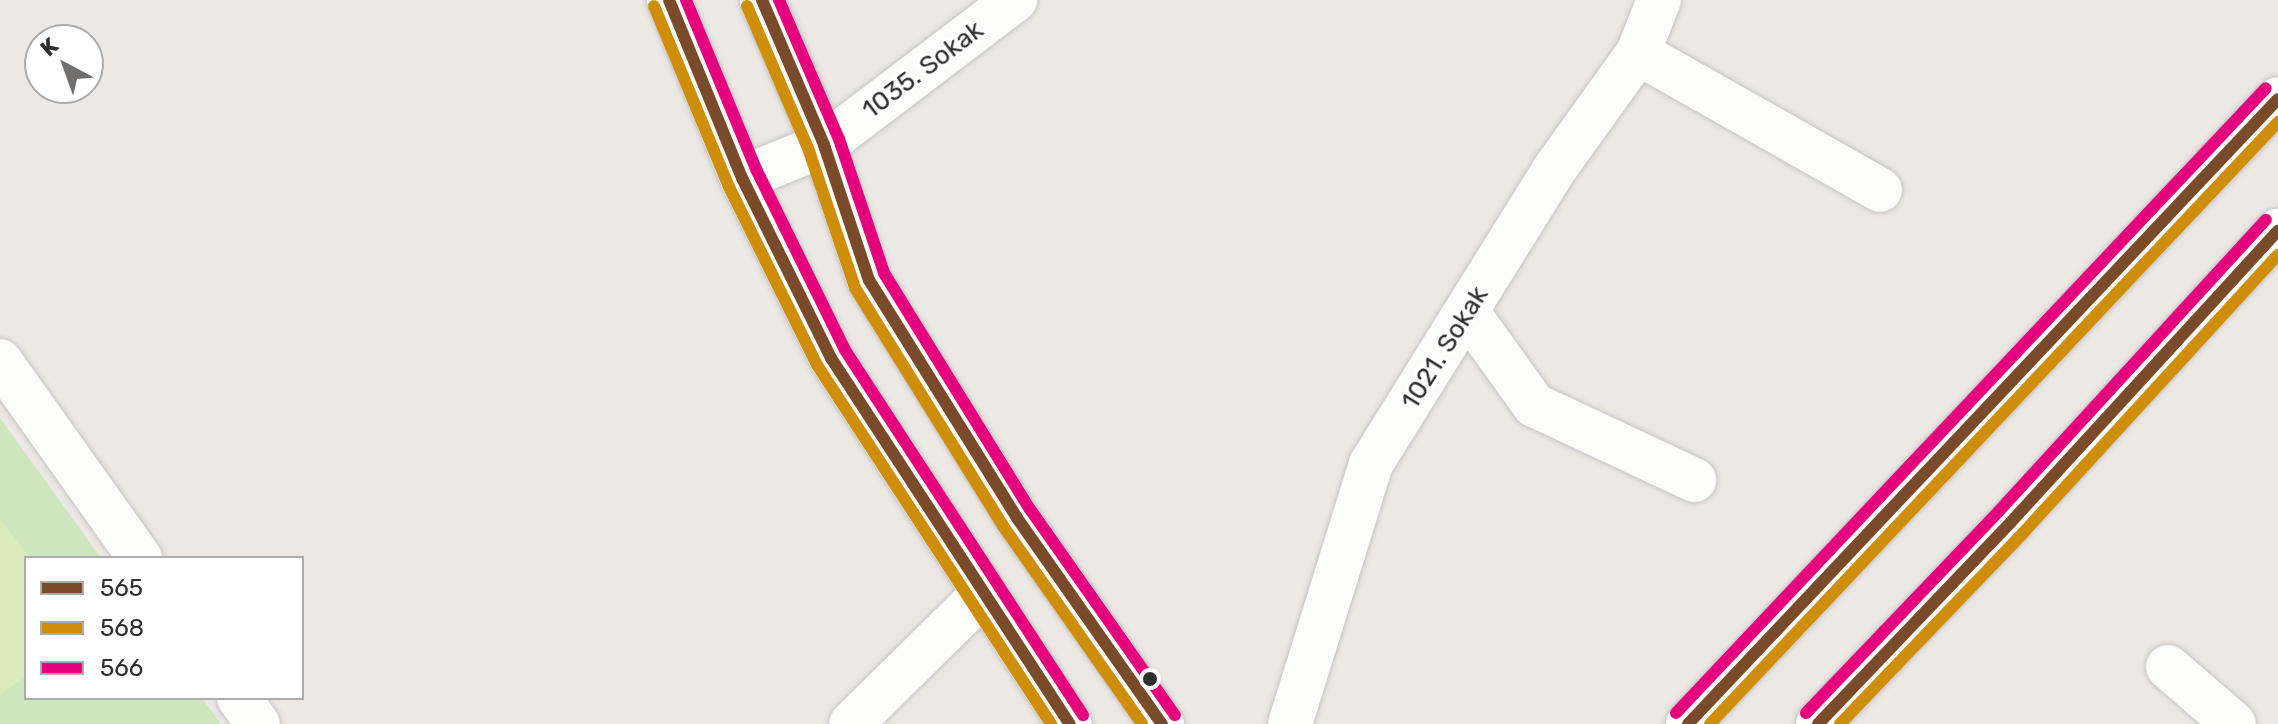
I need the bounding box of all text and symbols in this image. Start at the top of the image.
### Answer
street label: 1035. Sokak [856,14,990,126]
north arrow [24,24,104,104]
text: K [35,32,64,62]
street label: 1021. Sokak [1395,281,1495,415]
legend [24,556,304,700]
text: 565 [100,574,143,602]
text: 568 [100,614,144,642]
text: 566 [100,654,143,682]
unlabelled marker [1142,671,1158,687]

